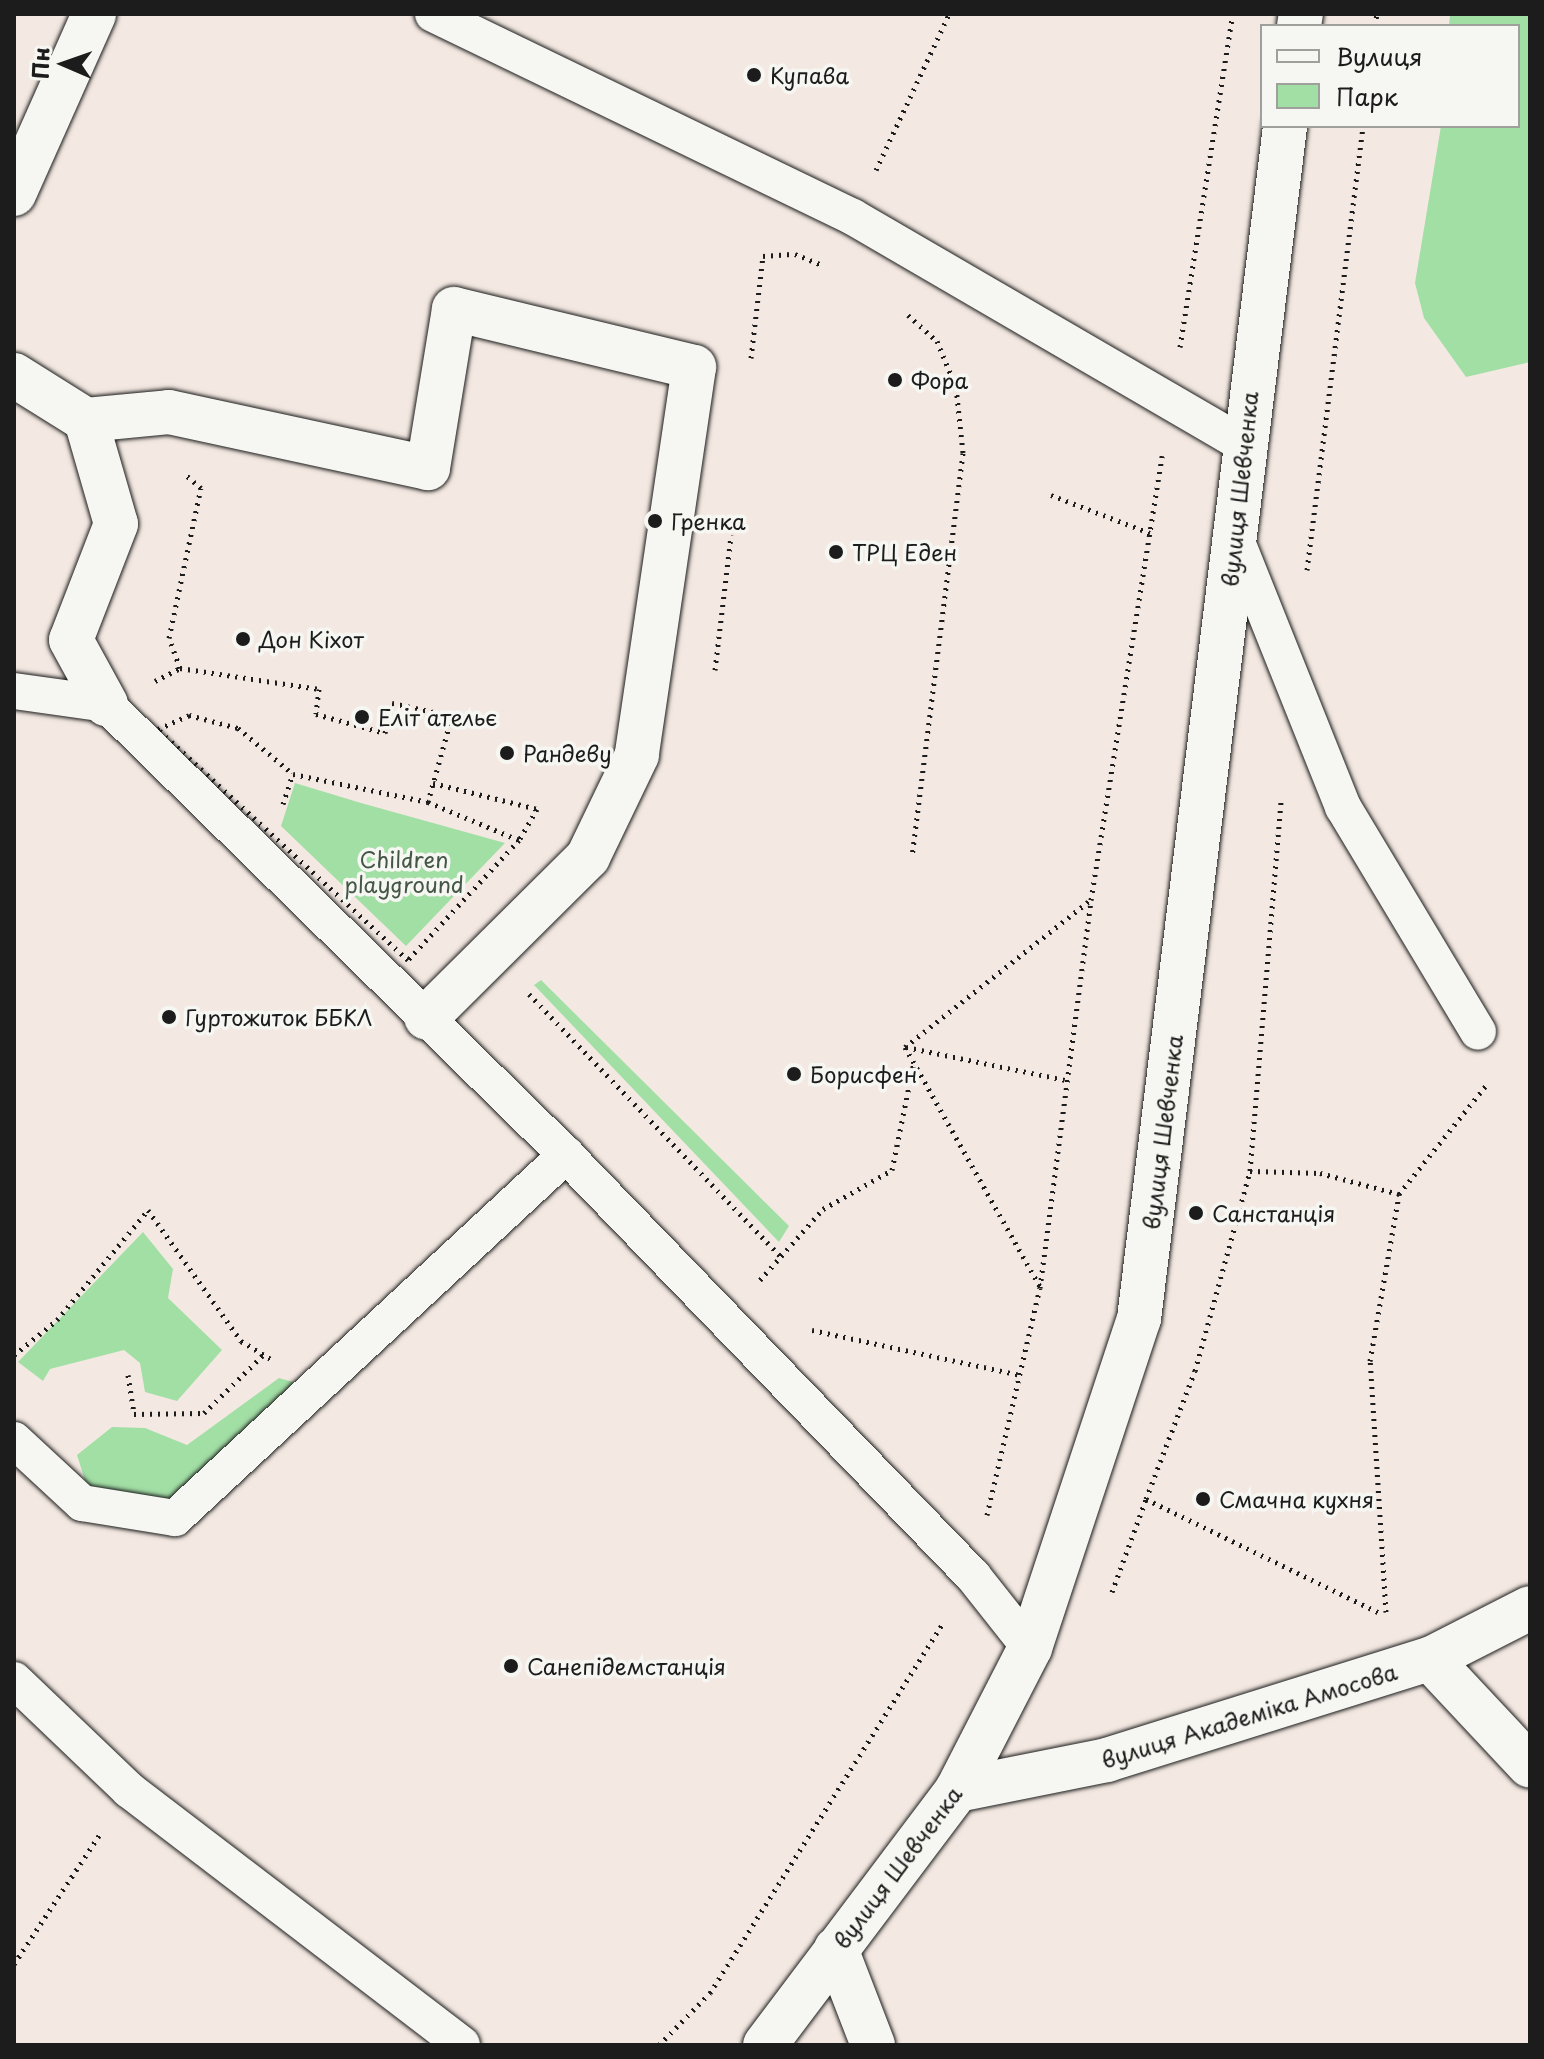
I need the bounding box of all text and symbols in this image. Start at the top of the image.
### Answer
north arrow [24,24,104,104]
legend [1260,24,1520,128]
text: Вулиця [1336,38,1422,74]
text: Пн [22,47,57,80]
place label: Купава [770,62,849,88]
marker: Купава [745,66,763,84]
text: Парк [1336,78,1398,114]
place label: Фора [911,367,968,393]
marker: Фора [886,371,904,389]
street label: вулиця Шевченка [1216,390,1262,588]
place label: Гренка [671,508,746,534]
marker: Гренка [646,512,664,530]
place label: ТРЦ Еден [852,539,959,565]
marker: ТРЦ Еден [827,543,845,561]
place label: Дон Кіхот [259,626,364,652]
marker: Дон Кіхот [234,630,252,648]
place label: Еліт ательє [378,704,497,730]
marker: Еліт ательє [353,708,371,726]
place label: Рандеву [523,740,612,766]
marker: Рандеву [498,744,516,762]
park label: Children playground [344,845,464,896]
place label: Гуртожиток ББКЛ [185,1004,373,1030]
marker: Гуртожиток ББКЛ [160,1008,178,1026]
street label: вулиця Шевченка [1137,1033,1187,1231]
place label: Борисфен [810,1061,917,1087]
marker: Борисфен [785,1065,803,1083]
place label: Санстанція [1212,1200,1335,1226]
marker: Санстанція [1187,1204,1205,1222]
place label: Смачна кухня [1219,1486,1376,1512]
marker: Смачна кухня [1194,1490,1212,1508]
place label: Санепідемстанція [527,1653,726,1679]
marker: Санепідемстанція [502,1657,520,1675]
street label: вулиця Академіка Амосова [1097,1657,1401,1773]
street label: вулиця Шевченка [827,1781,967,1953]

